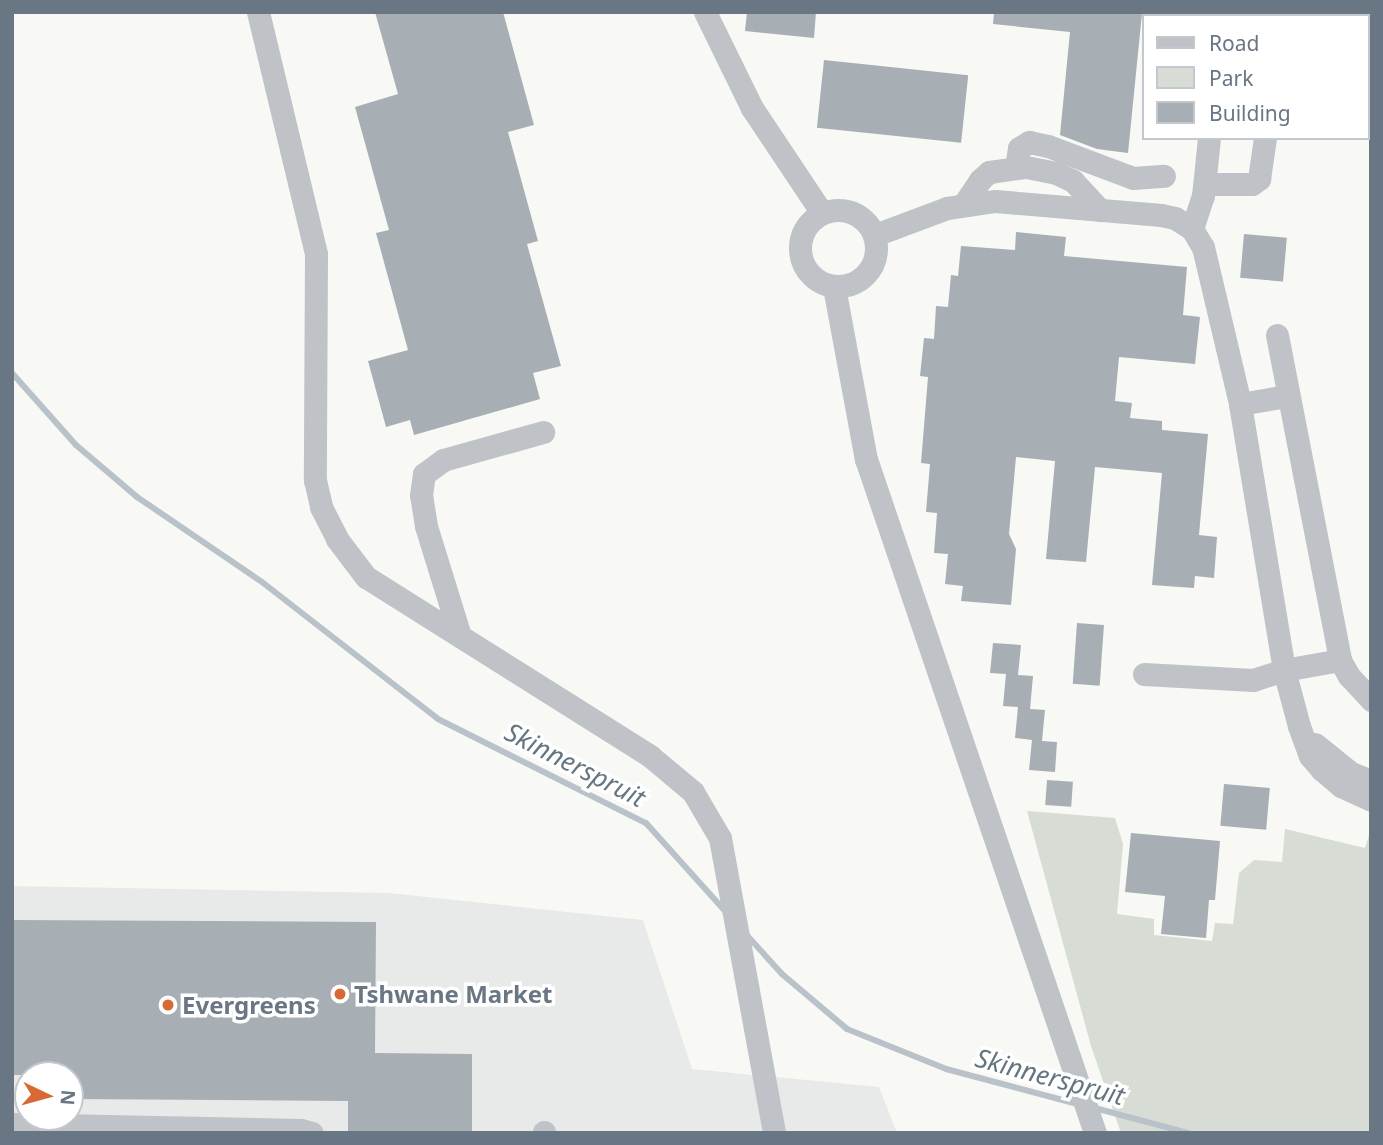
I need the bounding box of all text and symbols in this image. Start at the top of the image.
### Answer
legend [1142,14,1369,140]
text: Road [1209,29,1259,57]
text: Park [1209,64,1253,92]
text: Building [1209,99,1291,127]
water label: Skinnerspruit [500,716,650,814]
place label: Tshwane Market [354,980,553,1008]
marker: Tshwane Market [332,986,348,1002]
place label: Evergreens [182,991,316,1019]
marker: Evergreens [160,997,176,1013]
water label: Skinnerspruit [972,1042,1128,1112]
north arrow [14,1061,84,1131]
text: N [54,1089,82,1106]

